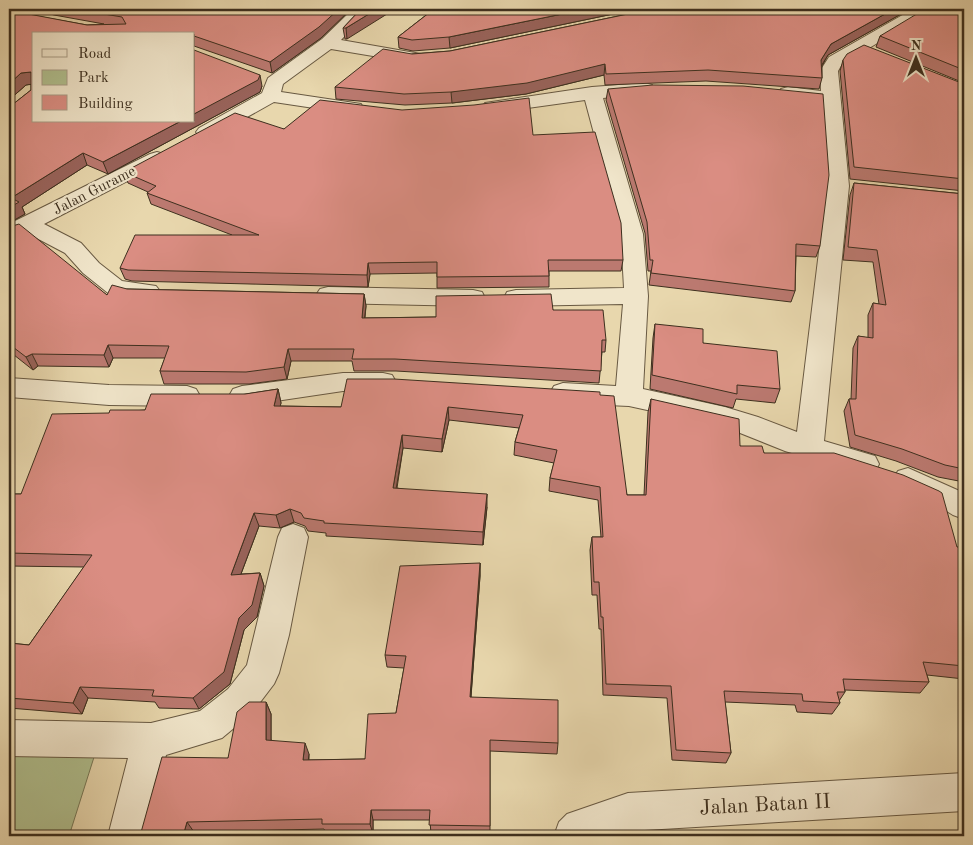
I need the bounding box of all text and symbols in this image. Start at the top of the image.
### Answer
legend [32,32,195,122]
north arrow [890,32,940,82]
text: N [911,39,922,53]
text: Road [78,47,112,62]
text: Park [78,71,109,86]
text: Building [78,97,133,112]
street label: Jalan Gurame [51,164,138,219]
street label: Jalan Batan II [699,792,831,819]

